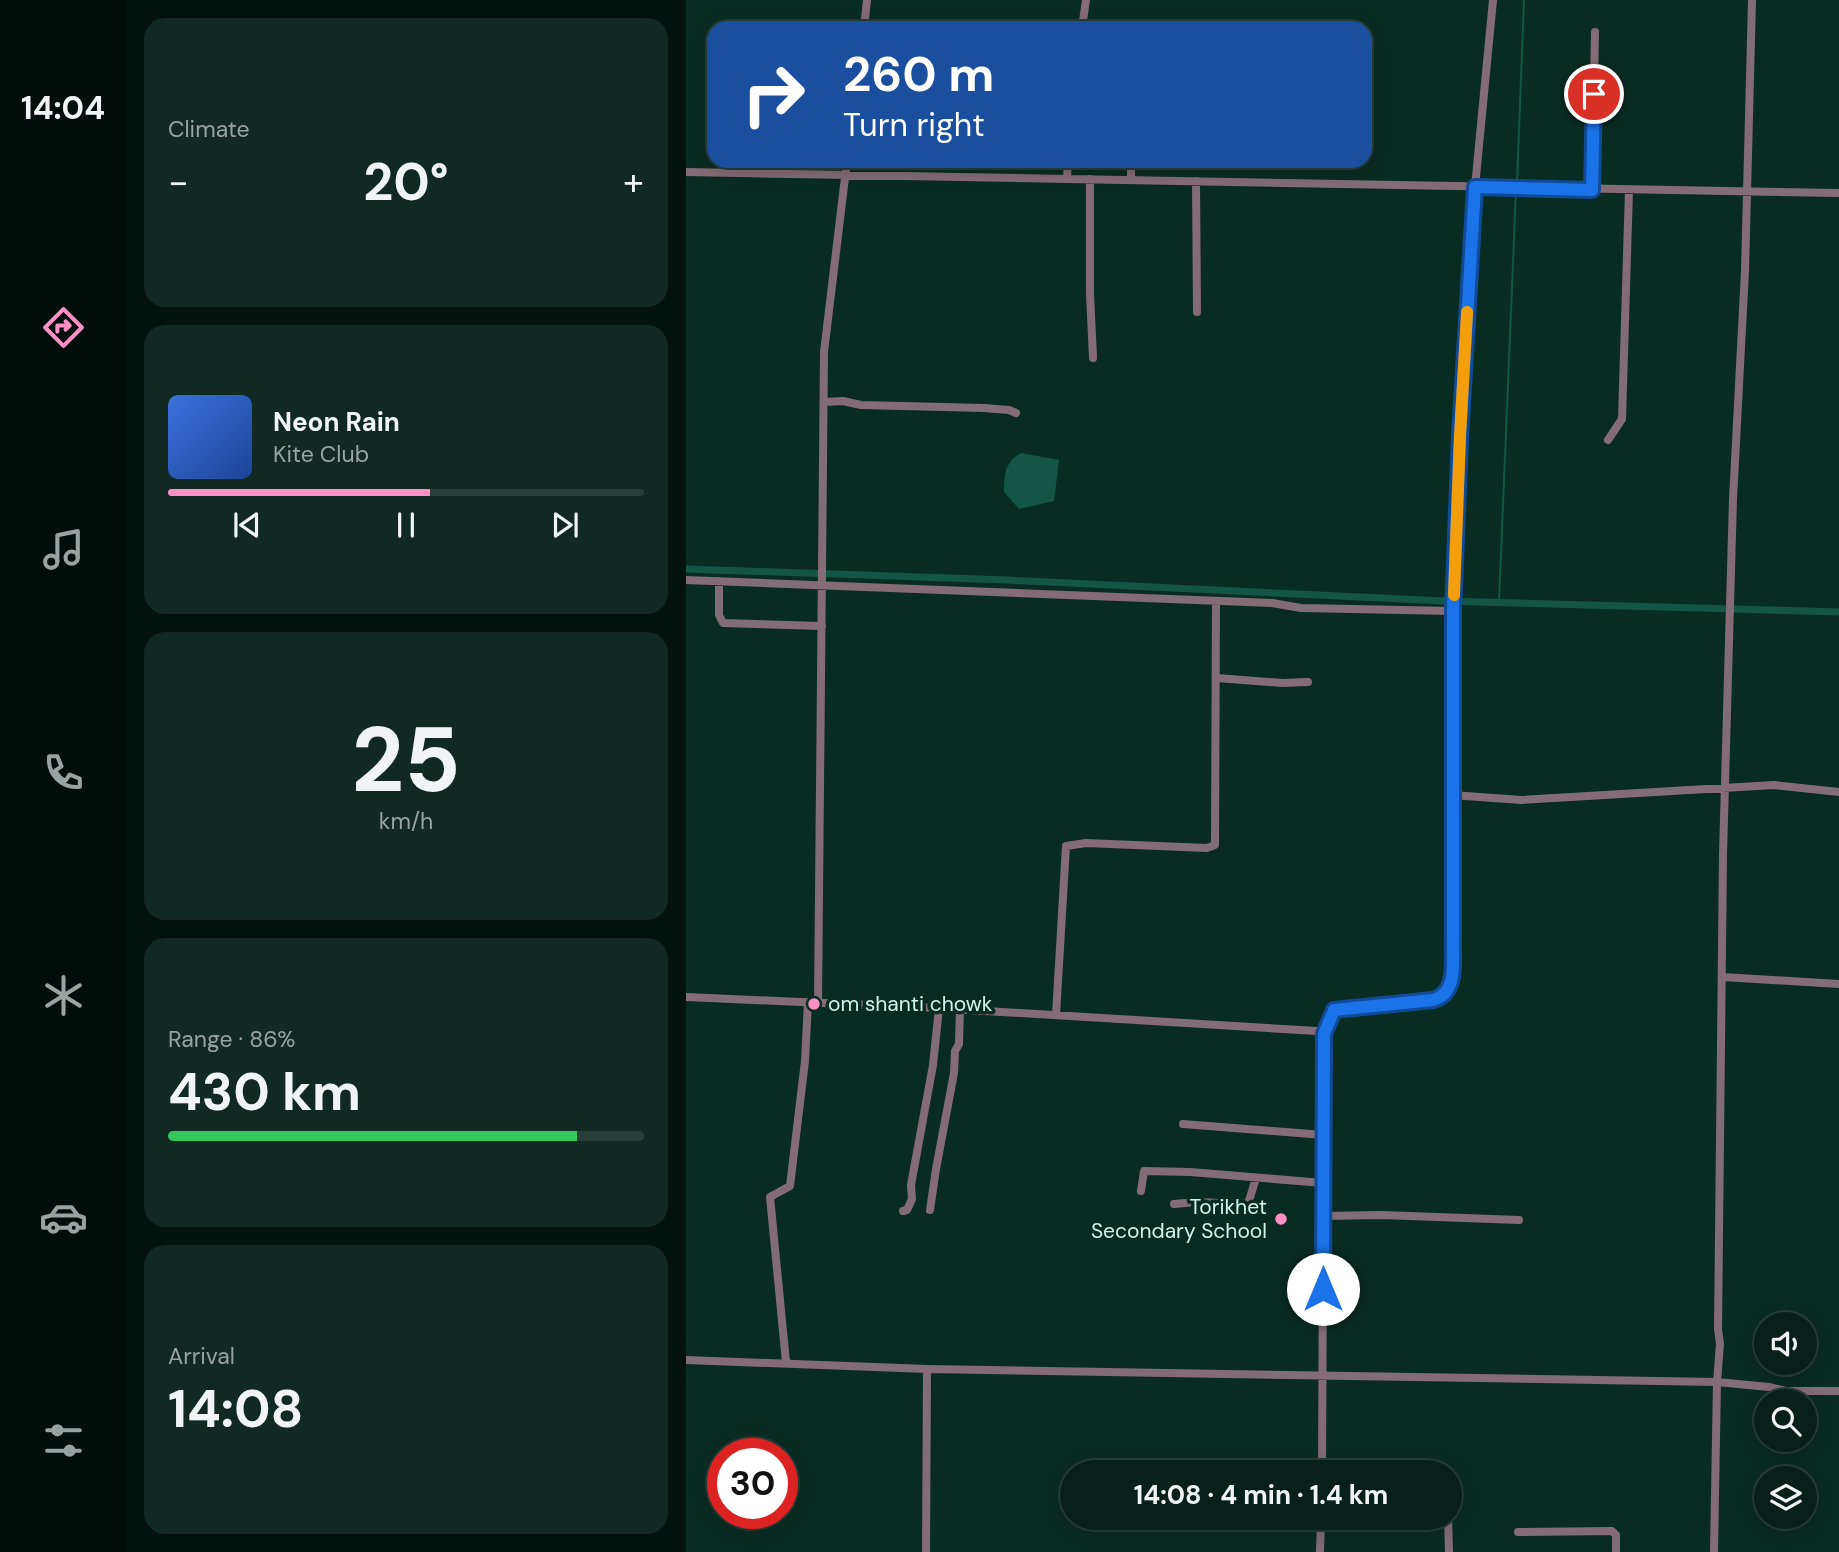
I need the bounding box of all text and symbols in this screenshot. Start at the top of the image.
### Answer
text: 260 m [843,42,994,106]
icon: right [728,49,819,140]
pin [1564,64,1624,124]
icon: arrive [1575,75,1613,113]
text: 14:04 [21,87,105,129]
text: Turn right [843,104,985,146]
text: Climate [168,114,250,144]
text: 20° [363,148,449,216]
text: − [168,157,189,207]
text: + [623,157,644,207]
icon: directions [39,303,88,352]
text: Neon Rain [273,405,400,439]
text: Kite Club [273,439,369,469]
icon: previous [228,506,266,544]
icon: pause [387,506,425,544]
icon: next [546,506,584,544]
icon: music [39,525,88,574]
text: 25 [351,701,461,819]
icon: phone [39,748,88,797]
text: km/h [379,806,433,836]
icon: climate [39,971,88,1020]
place label: om shanti chowk [828,990,993,1018]
marker: om shanti chowk [806,996,822,1012]
text: Range · 86% [168,1024,295,1054]
text: 430 km [168,1058,361,1126]
icon: car [39,1193,88,1242]
place label: Torikhet Secondary School [1091,1193,1267,1245]
marker: Torikhet Secondary School [1273,1211,1289,1227]
position arrow [1286,1252,1360,1326]
map controls [1754,1312,1817,1529]
button: sound [1754,1312,1817,1375]
text: Arrival [168,1341,235,1371]
text: 14:08 [168,1375,303,1443]
button: search [1754,1389,1817,1452]
icon: filters [39,1416,88,1465]
speed limit sign: 30 [707,1438,798,1529]
button: layers [1754,1466,1817,1529]
text: 14:08 · 4 min · 1.4 km [1134,1478,1388,1512]

